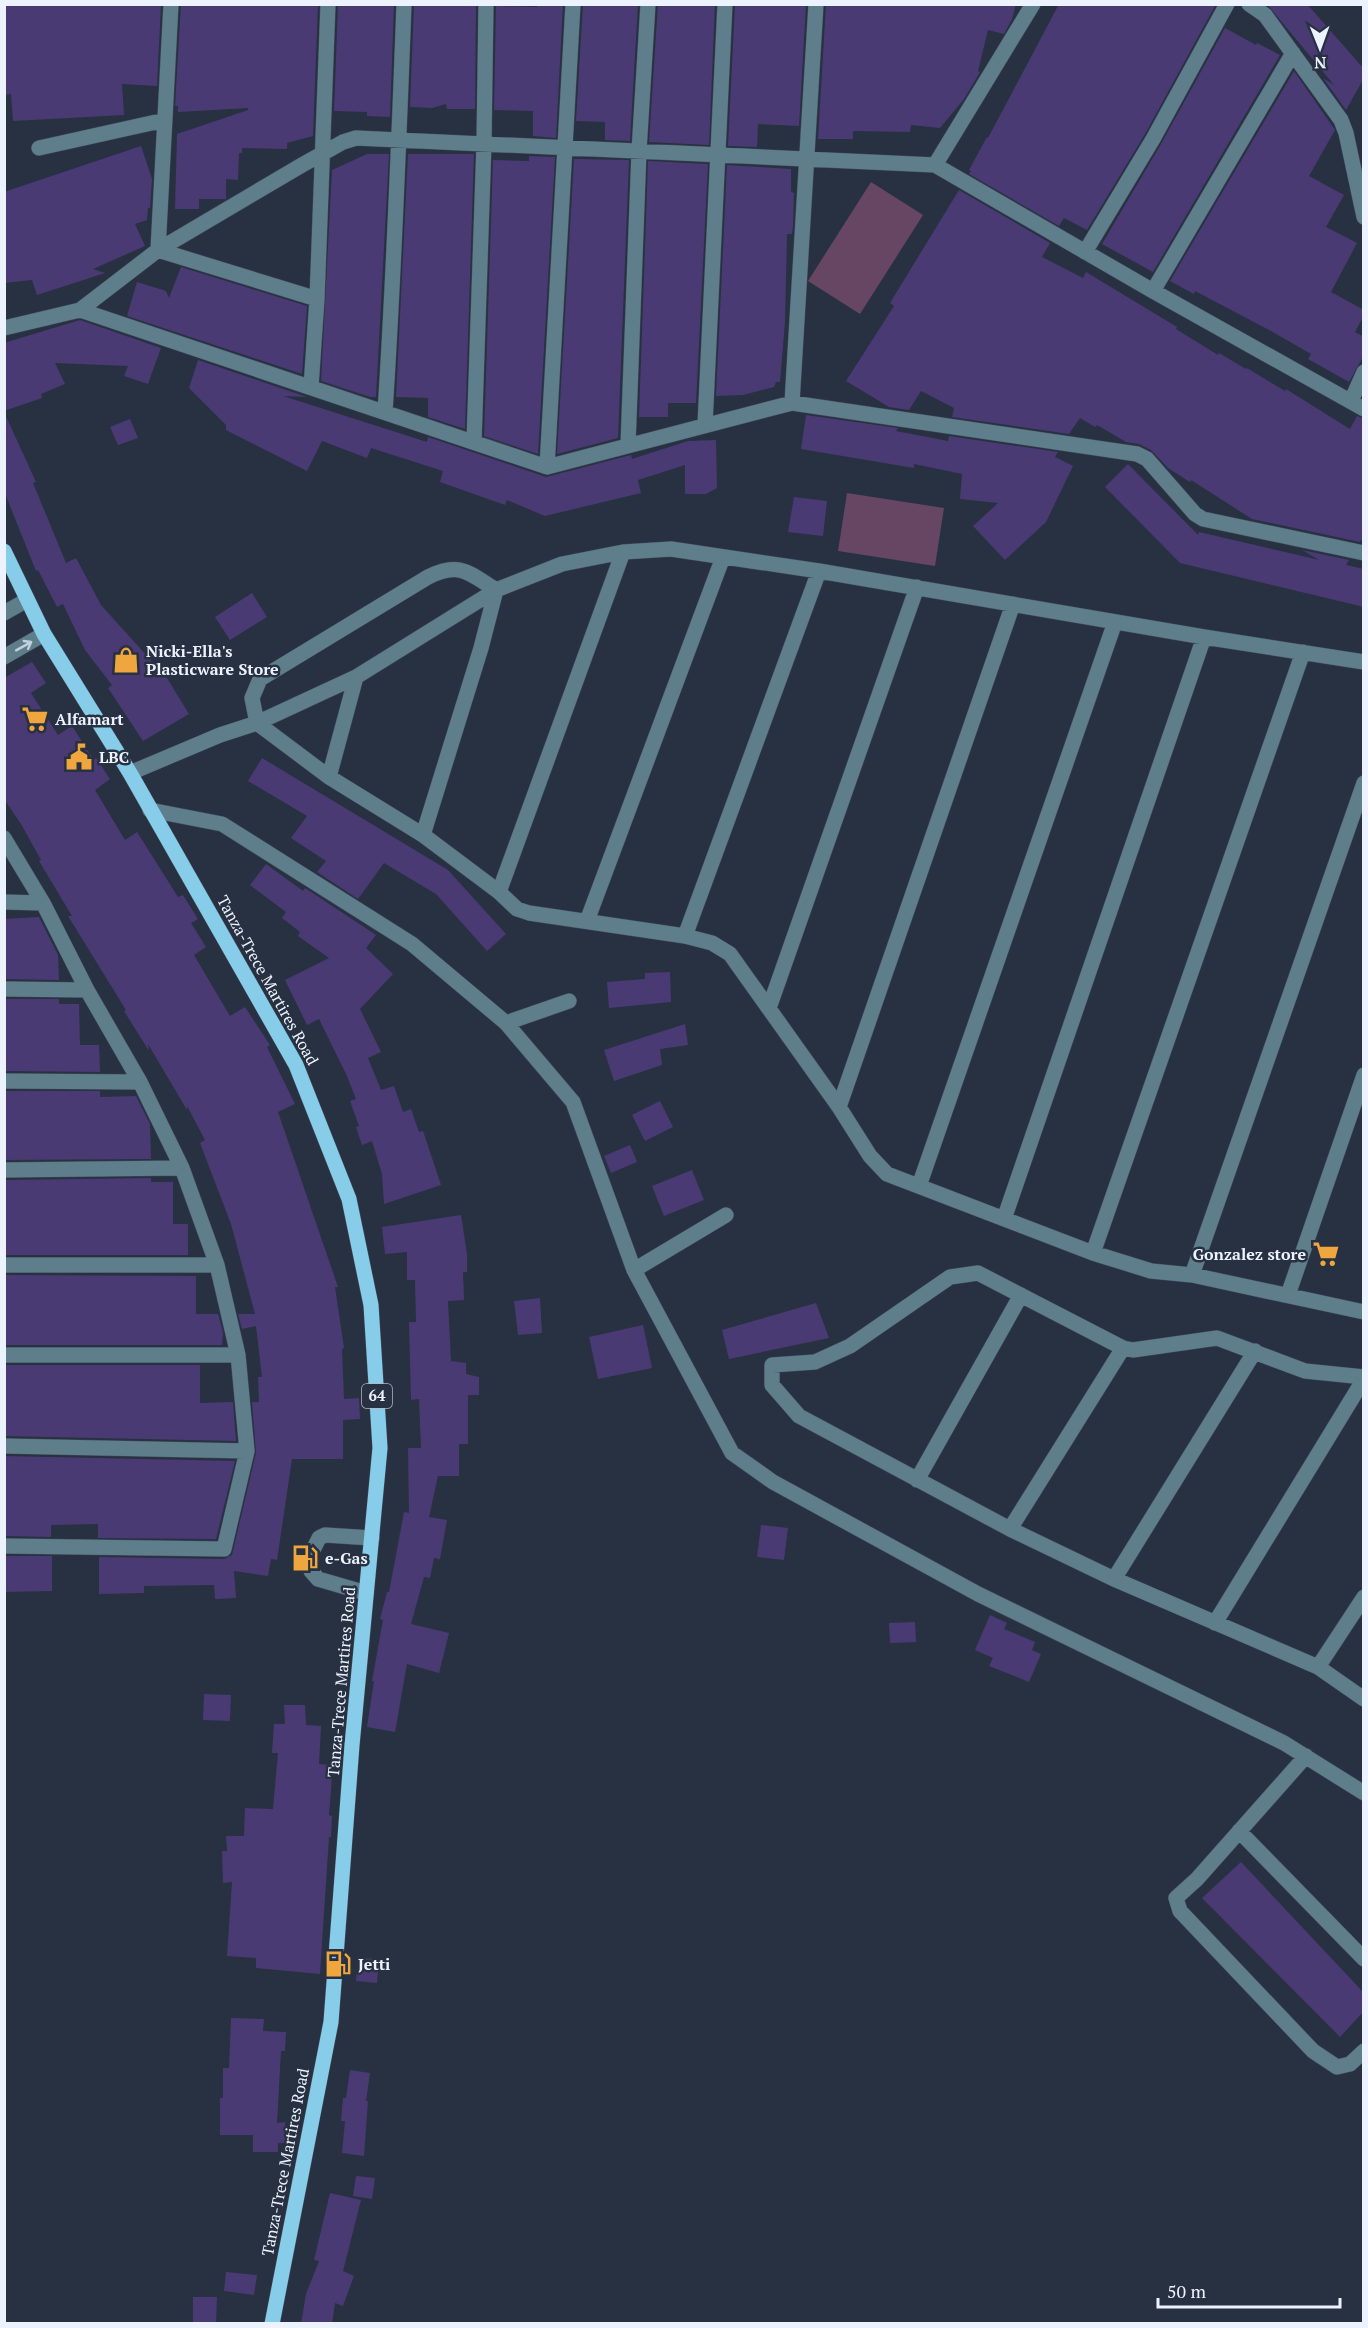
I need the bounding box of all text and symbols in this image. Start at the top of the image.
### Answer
north arrow [1290,18,1350,78]
text: N [1314,52,1327,74]
one-way arrow [15,640,33,651]
place label: Nicki-Ella's Plasticware Store [146,640,279,680]
shop icon: Nicki-Ella's Plasticware Store [111,645,141,675]
supermarket icon: Alfamart [20,704,50,734]
place label: Alfamart [55,708,124,730]
public building icon: LBC [64,742,94,772]
place label: LBC [99,746,129,768]
street label: Tanza-Trece Martires Road [212,891,324,1069]
supermarket icon: Gonzalez store [1311,1239,1341,1269]
place label: Gonzalez store [1193,1243,1306,1265]
road number: 64 [362,1384,392,1408]
fuel station icon: e-Gas [290,1543,320,1573]
place label: e-Gas [325,1547,368,1569]
street label: Tanza-Trece Martires Road [322,1586,360,1778]
fuel station icon: Jetti [323,1949,353,1979]
place label: Jetti [358,1953,390,1975]
street label: Tanza-Trece Martires Road [256,2066,314,2258]
scale bar [1158,2271,1340,2309]
text: 50 m [1167,2279,1207,2303]

